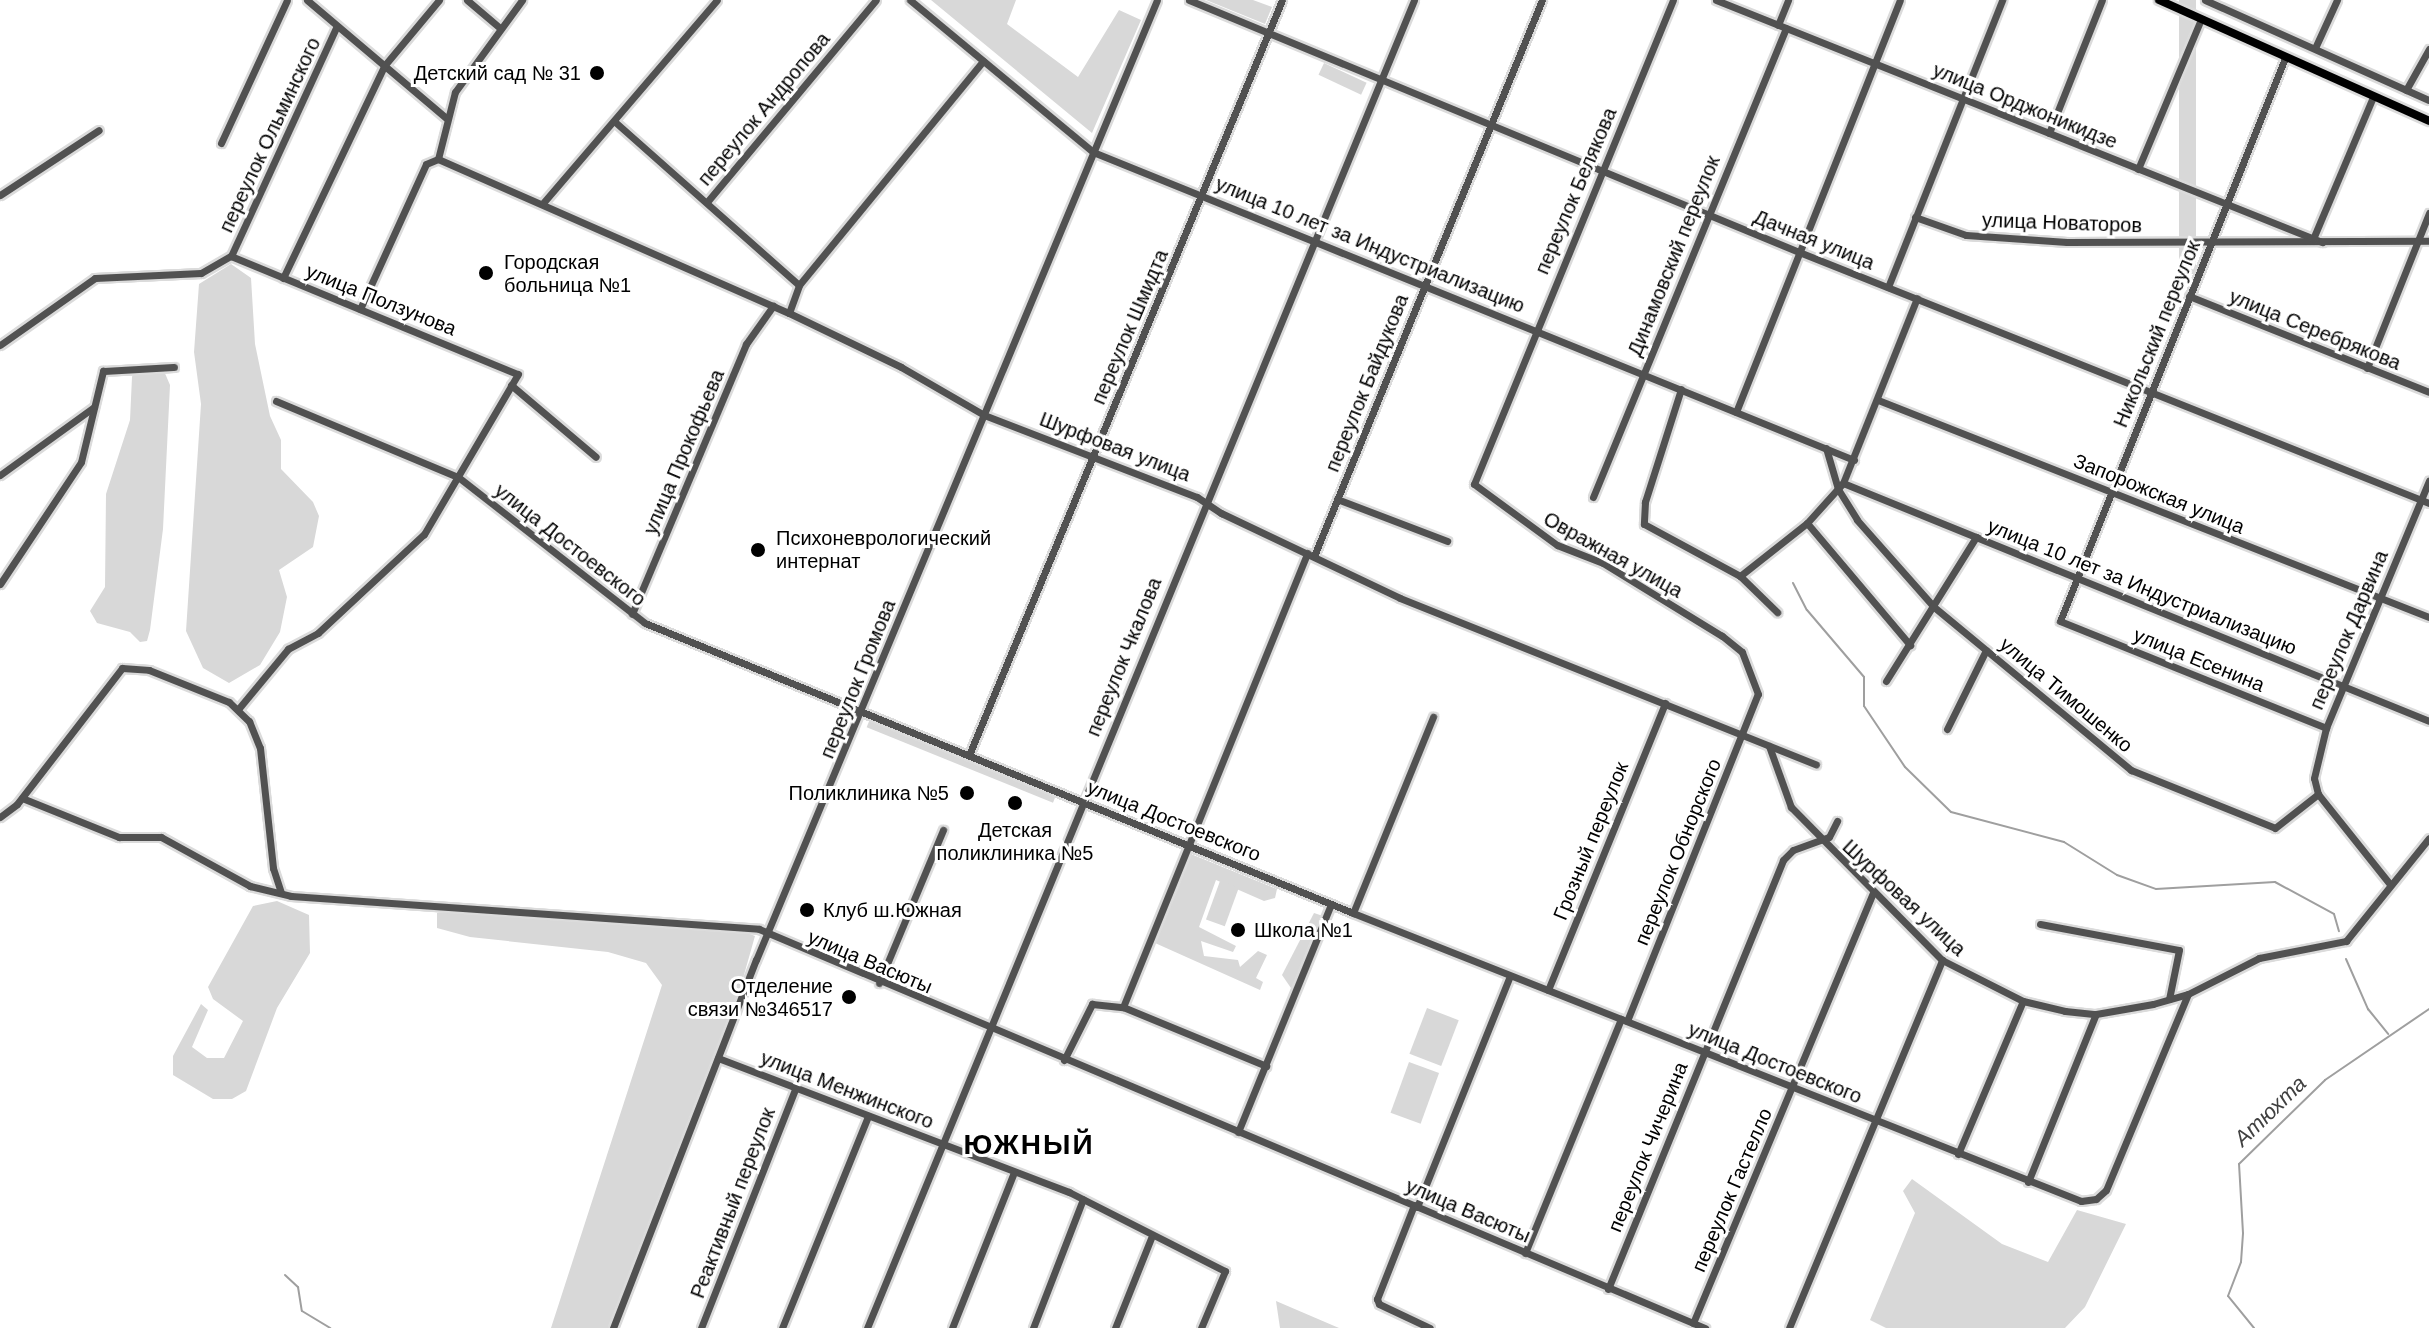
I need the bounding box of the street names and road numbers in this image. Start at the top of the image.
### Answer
street label: переулок Андропова [693,28,835,190]
street label: переулок Ольминского [214,34,326,236]
street label: улица Орджоникидзе [1929,58,2121,154]
street label: переулок Белякова [1530,104,1622,278]
street label: Динамовский переулок [1623,152,1725,360]
street label: улица 10 лет за Индустриализацию [1212,172,1528,318]
street label: Дачная улица [1750,205,1878,275]
street label: улица Новаторов [1982,208,2142,238]
street label: Никольский переулок [2109,237,2205,431]
street label: переулок Шмидта [1087,246,1173,408]
street label: улица Ползунова [302,259,460,341]
street label: улица Серебрякова [2226,285,2404,375]
street label: переулок Байдукова [1320,291,1414,475]
street label: улица Прокофьева [638,366,730,538]
street label: Шурфовая улица [1036,407,1194,487]
street label: Запорожская улица [2070,449,2248,539]
street label: улица Достоевского [490,479,650,611]
street label: Овражная улица [1539,507,1687,603]
street label: улица 10 лет за Индустриализацию [1984,514,2300,660]
street label: переулок Дарвина [2305,547,2393,713]
street label: переулок Чкалова [1081,574,1167,740]
street label: переулок Громова [815,596,901,762]
street label: улица Есенина [2130,623,2268,697]
street label: улица Тимошенко [1995,632,2137,758]
street label: переулок Обнорского [1630,755,1726,949]
street label: Грозный переулок [1548,758,1634,924]
street label: улица Достоевского [1084,775,1264,867]
street label: Шурфовая улица [1837,835,1971,961]
street label: улица Васюты [804,925,936,999]
street label: улица Достоевского [1685,1017,1865,1109]
street label: улица Менжинского [757,1046,937,1134]
street label: переулок Чичерина [1603,1058,1693,1236]
street label: Реактивный переулок [686,1104,780,1302]
street label: переулок Гастелло [1687,1104,1777,1276]
street label: улица Васюты [1402,1174,1534,1248]

